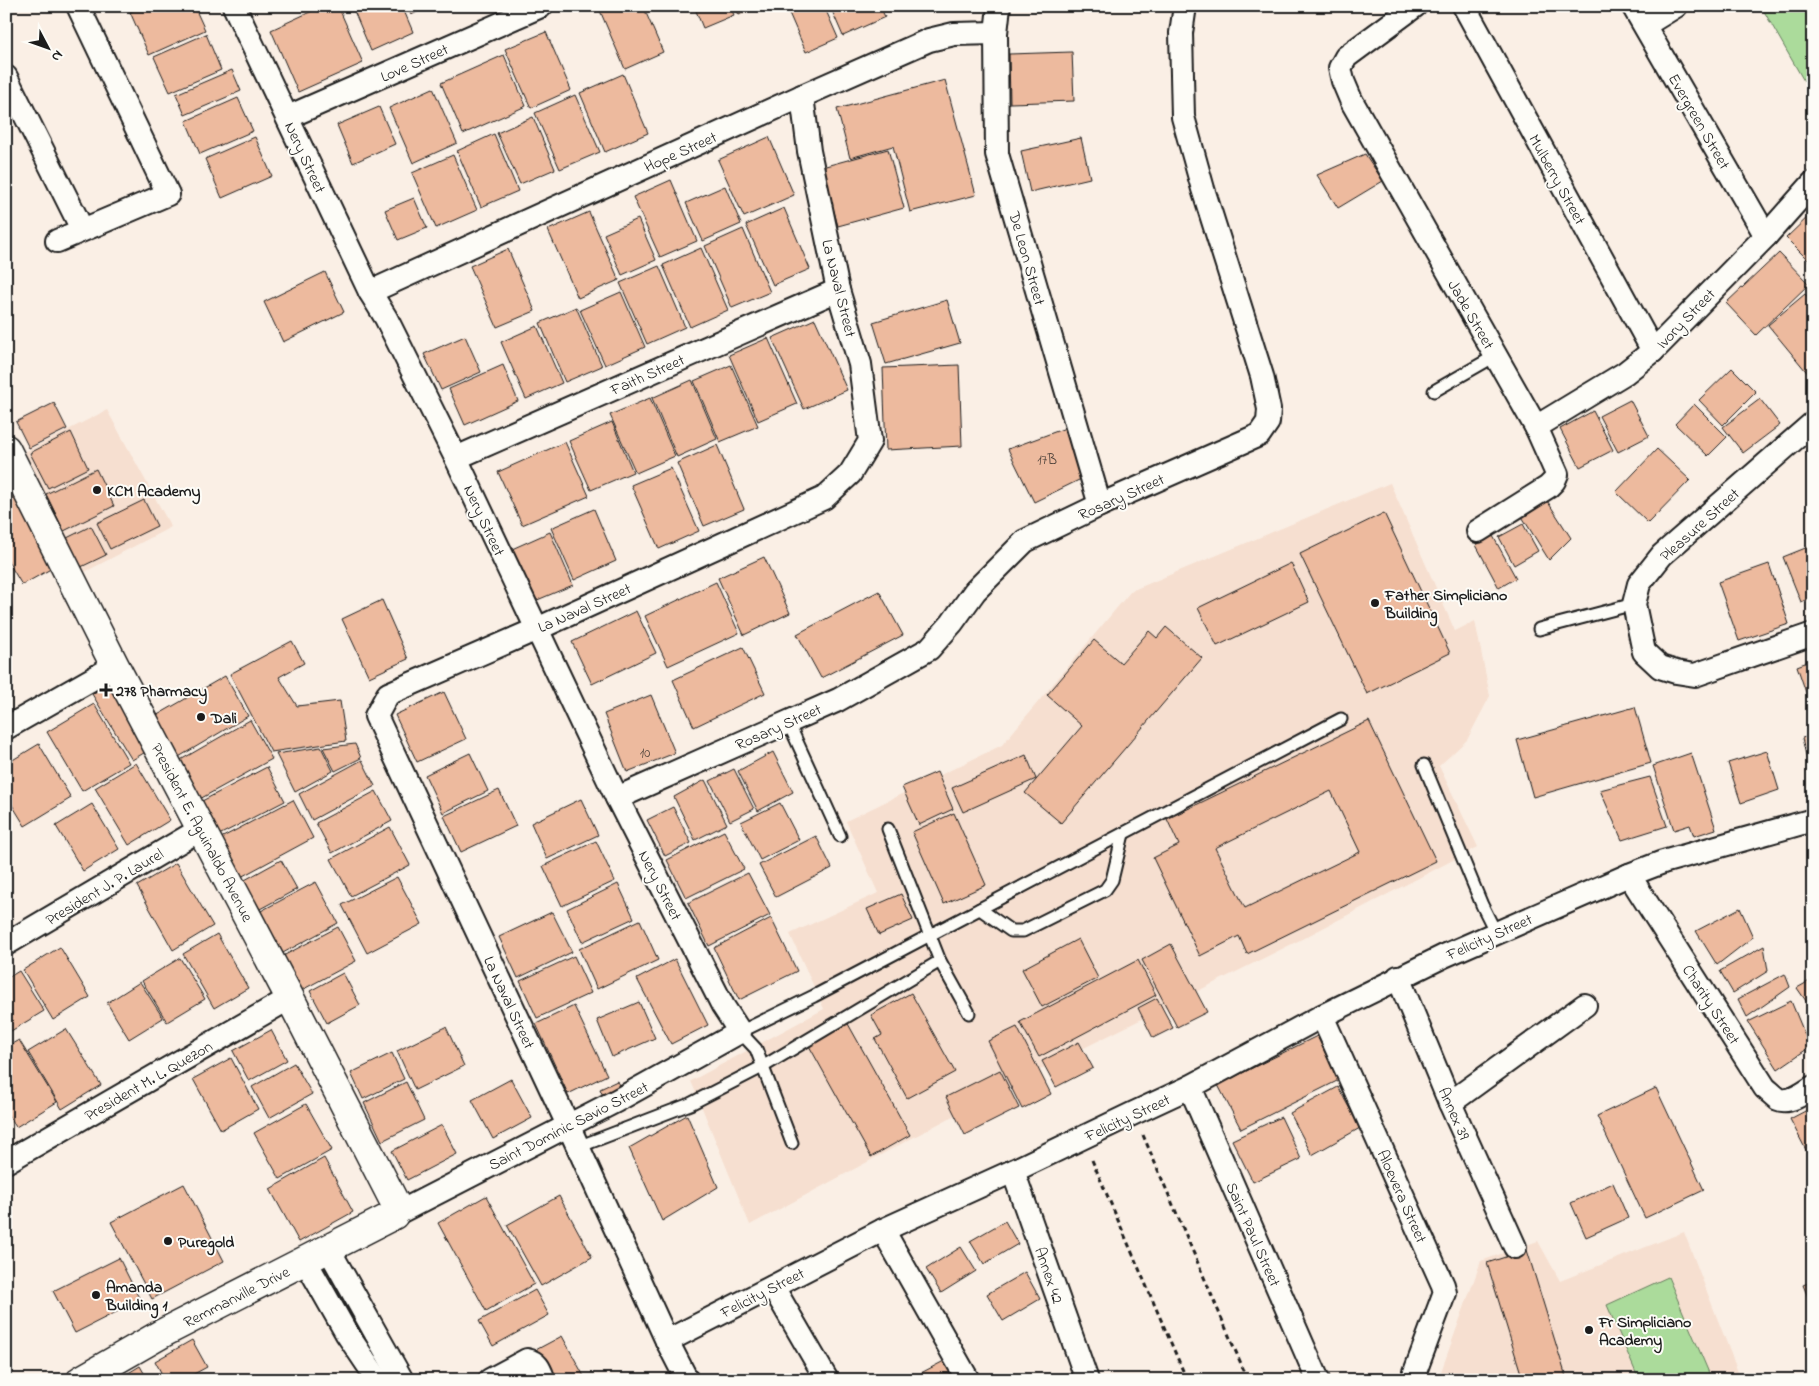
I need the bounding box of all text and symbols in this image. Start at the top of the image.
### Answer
north arrow [22,22,72,72]
street label: Love Street [377,38,453,90]
text: N [46,45,68,66]
street label: Evergreen Street [1661,70,1736,175]
street label: Nery Street [277,118,331,198]
street label: Hope Street [640,126,722,180]
street label: Mulberry Street [1521,130,1591,230]
street label: De Leon Street [1001,208,1051,309]
street label: La Naval Street [814,237,862,340]
street label: Jade Street [1441,276,1500,355]
street label: Ivory Street [1651,283,1722,355]
street label: Faith Street [606,349,689,403]
house number: 17B [1037,450,1057,471]
street label: Rosary Street [1075,468,1169,528]
place label: KCM Academy [107,480,200,505]
street label: Nery Street [456,481,510,561]
street label: Pleasure Street [1655,483,1746,568]
marker: KCM Academy [91,484,103,496]
street label: La Naval Street [534,577,636,640]
place label: Father Simpliciano Building [1384,584,1507,627]
marker: Father Simpliciano Building [1369,597,1381,609]
place label: 278 Pharmacy [115,680,207,705]
marker: 278 Pharmacy [100,684,112,696]
street label: Rosary Street [732,698,826,758]
place label: Dali [210,707,237,731]
marker: Dali [195,711,207,723]
street label: President E. Aguinaldo Avenue [144,739,259,927]
house number: 10 [640,743,650,764]
street label: President J. P. Laurel [41,843,169,933]
street label: Nery Street [631,847,687,926]
street label: Felicity Street [1442,908,1537,968]
street label: La Naval Street [476,953,540,1054]
street label: Charity Street [1675,960,1746,1050]
street label: President M. L. Quezon [80,1035,218,1128]
street label: Saint Dominic Savio Street [485,1076,654,1178]
street label: Annex 39 [1431,1084,1475,1144]
street label: Felicity Street [1080,1088,1175,1149]
street label: Aloevera Street [1370,1146,1433,1248]
street label: Saint Paul Street [1218,1179,1286,1291]
place label: Puregold [178,1231,234,1256]
marker: Puregold [162,1235,174,1247]
street label: Annex 42 [1027,1244,1069,1307]
street label: Remmanville Drive [180,1260,295,1335]
street label: Felicity Street [716,1262,810,1326]
place label: Amanda Building 1 [105,1276,168,1319]
marker: Amanda Building 1 [90,1289,102,1301]
place label: Fr Simpliciano Academy [1598,1311,1691,1354]
marker: Fr Simpliciano Academy [1583,1324,1595,1336]

